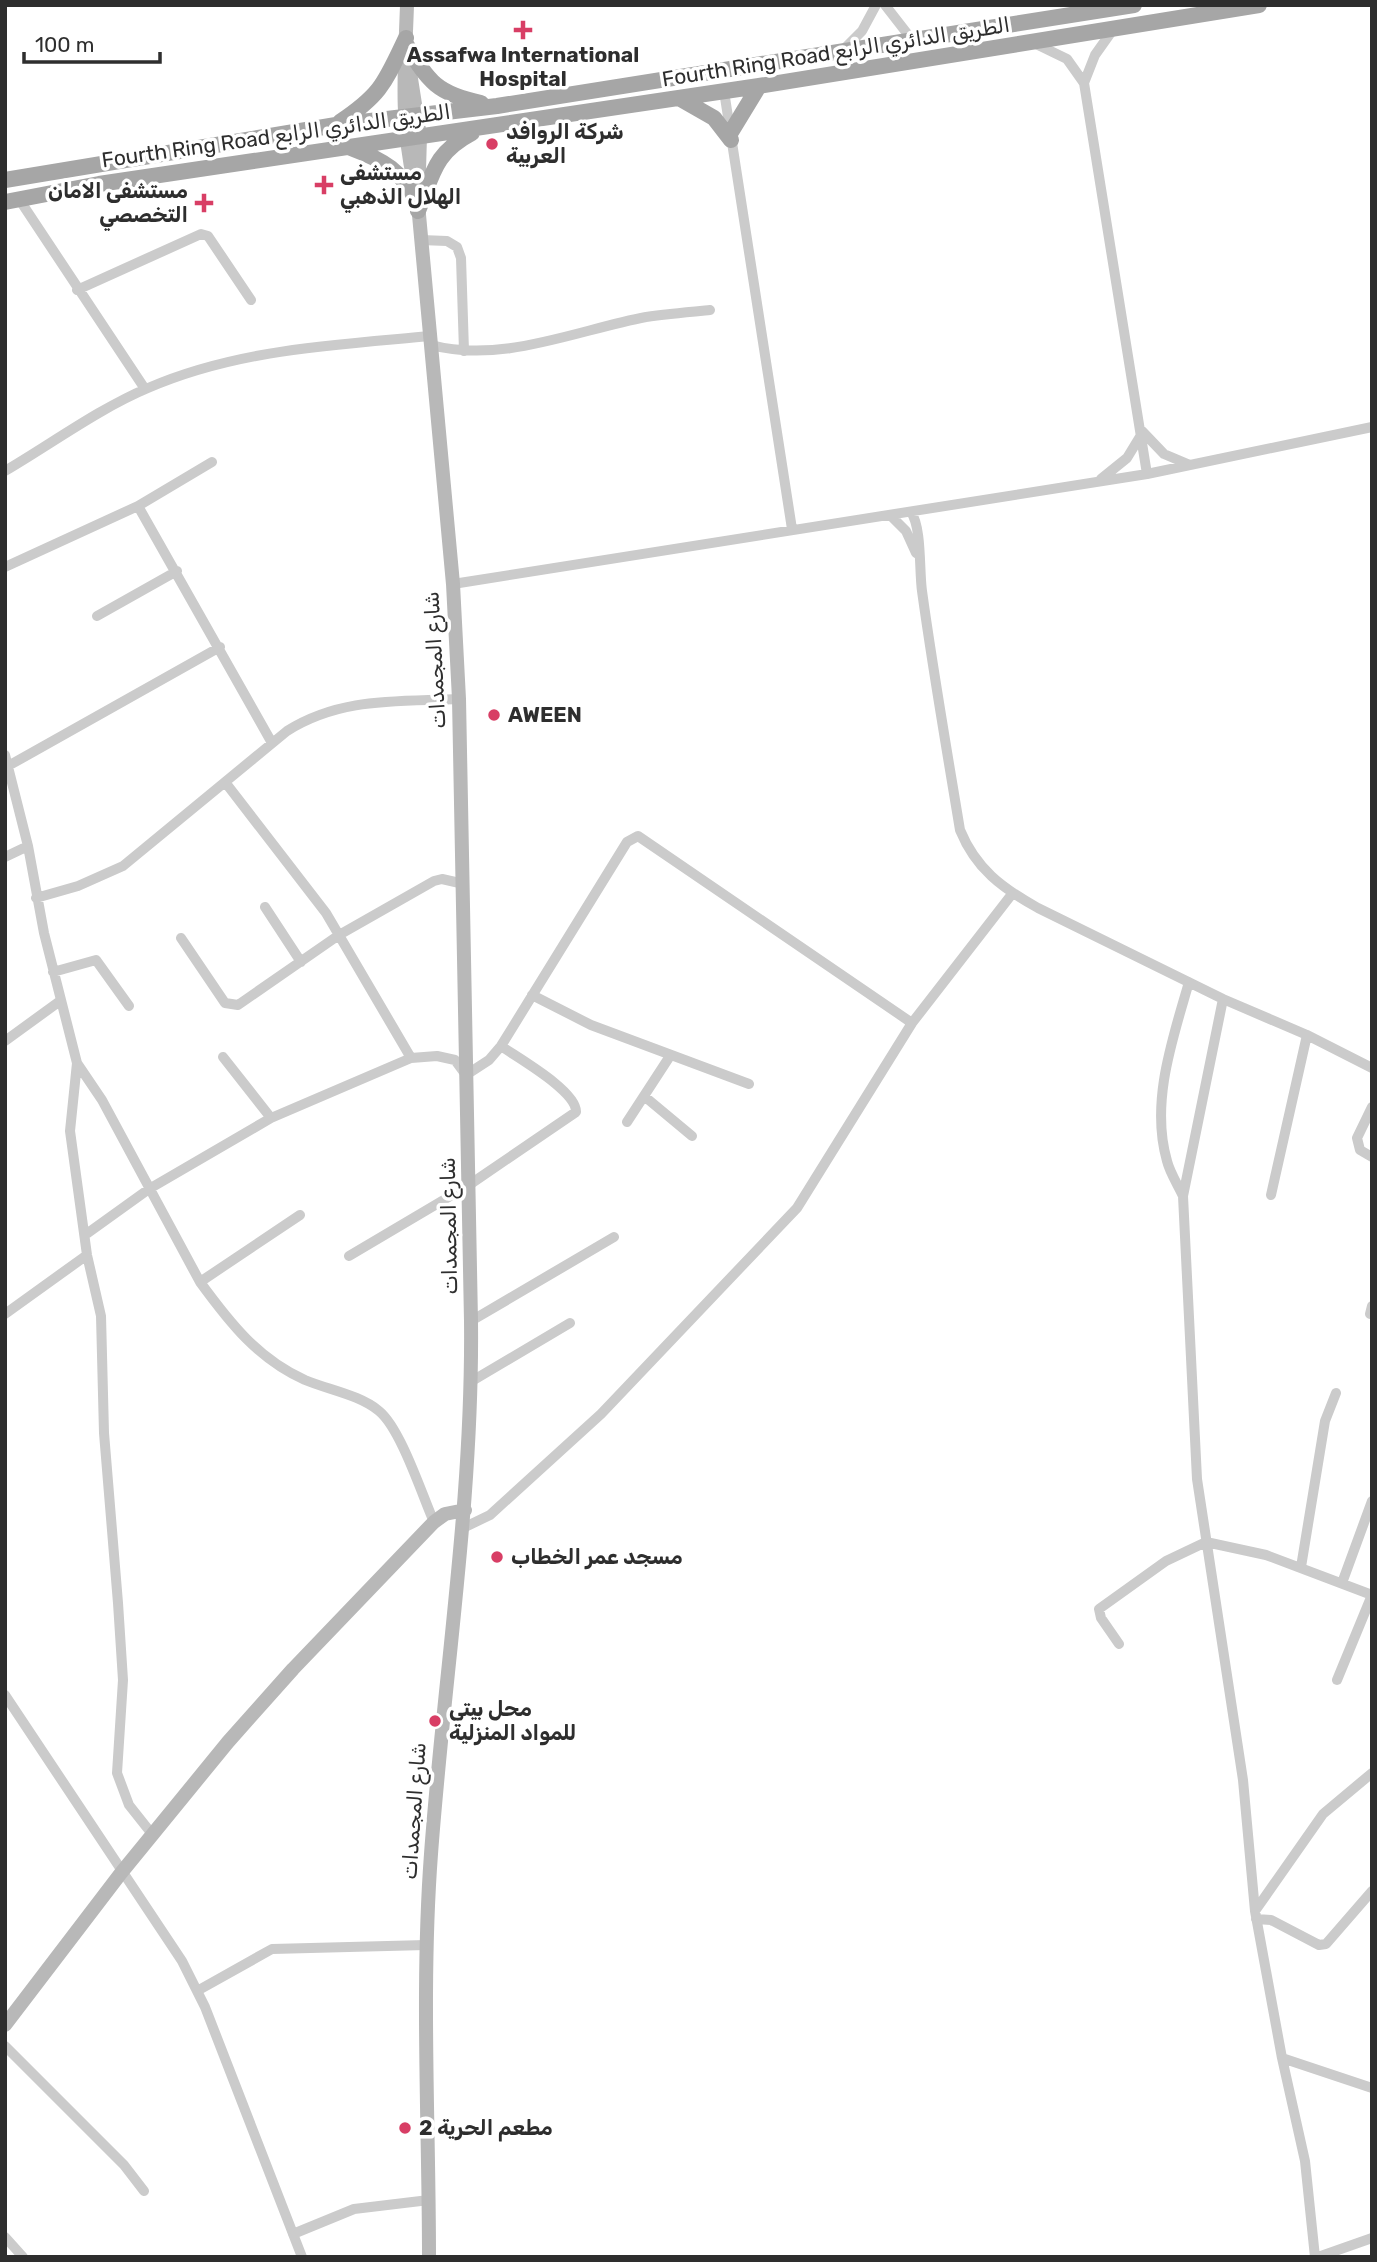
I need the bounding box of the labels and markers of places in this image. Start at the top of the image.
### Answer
marker: Assafwa International Hospital [513,20,533,40]
place label: Assafwa International Hospital [407,42,639,91]
place label: شركة الروافد العربية [506,119,624,169]
marker: شركة الروافد العربية [484,136,500,152]
place label: مستشفى الهلال الذهبي [340,160,461,213]
marker: مستشفى الهلال الذهبي [314,175,334,195]
place label: مستشفى الامان التخصصي [48,178,188,231]
marker: مستشفى الامان التخصصي [194,193,214,213]
place label: AWEEN [508,702,582,727]
marker: AWEEN [486,707,502,723]
place label: مسجد عمر الخطاب [511,1544,683,1570]
marker: مسجد عمر الخطاب [489,1549,505,1565]
place label: محل بيتي للمواد المنزلية [449,1696,576,1746]
marker: محل بيتي للمواد المنزلية [427,1713,443,1729]
place label: مطعم الحرية 2 [419,2115,553,2142]
marker: مطعم الحرية 2 [397,2120,413,2136]

